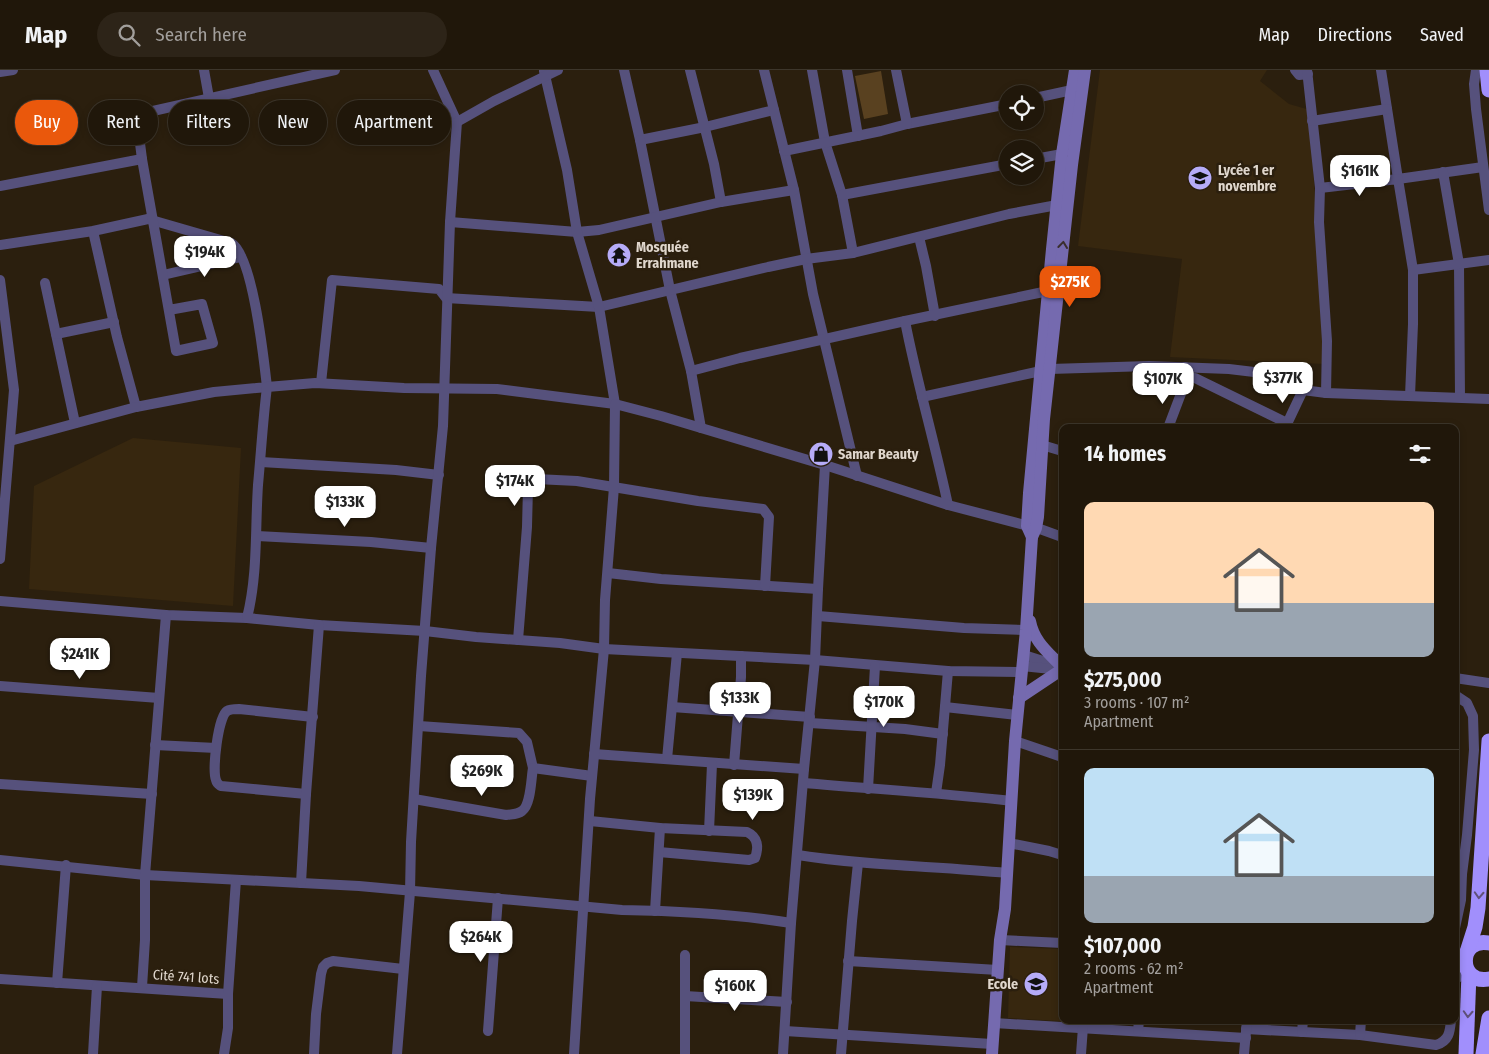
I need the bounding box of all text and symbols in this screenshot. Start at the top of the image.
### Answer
search box [97,12,447,57]
text: Map [25,21,67,49]
icon: search [115,21,143,49]
text: Search here [155,23,247,46]
text: Map [1258,24,1290,46]
text: Directions [1318,24,1392,46]
text: Saved [1420,24,1464,46]
map controls [999,85,1044,185]
button: locate [999,85,1044,130]
chip: Buy [15,100,78,145]
chip: Rent [88,100,158,145]
chip: Filters [168,100,249,145]
chip: New [259,100,327,145]
chip: Apartment [337,100,451,145]
button: layers [999,140,1044,185]
pin: $161K [1325,154,1395,197]
text: $161K [1341,161,1379,180]
place label: Lycée 1 er novembre [1218,162,1276,195]
school or university icon: Lycée 1 er novembre [1187,165,1213,191]
pin: $194K [170,236,240,278]
place label: Mosquée Errahmane [636,239,699,272]
one-way arrow [1057,241,1068,249]
text: $194K [185,242,225,261]
temple icon: Mosquée Errahmane [606,242,632,268]
pin: $275K [1035,266,1105,308]
text: $275K [1051,272,1089,291]
pin: $107K [1128,362,1198,405]
pin: $377K [1248,362,1318,404]
text: $377K [1264,368,1302,387]
text: $107K [1144,369,1182,388]
icon: filters [1406,440,1434,468]
shop icon: Samar Beauty [808,441,834,467]
text: 14 homes [1084,441,1166,467]
place label: Samar Beauty [838,446,919,463]
pin: $174K [480,464,550,507]
text: $174K [496,471,534,490]
pin: $133K [310,486,380,528]
text: $133K [326,492,364,511]
icon: home [1214,535,1304,625]
pin: $241K [45,638,115,680]
text: $241K [61,644,99,663]
text: $275,000 [1084,667,1162,693]
pin: $133K [705,682,775,724]
pin: $170K [849,686,919,728]
text: $133K [721,688,759,707]
text: $170K [865,692,903,711]
text: 3 rooms · 107 m² [1084,693,1190,712]
text: Apartment [1084,712,1153,731]
pin: $269K [447,754,517,797]
text: $269K [462,761,502,780]
pin: $139K [718,778,788,821]
text: $139K [733,785,773,804]
icon: home [1214,800,1304,890]
one-way arrow [1473,891,1484,899]
pin: $264K [446,920,516,963]
text: $264K [460,927,502,946]
text: $107,000 [1084,933,1161,959]
text: 2 rooms · 62 m² [1084,959,1183,978]
street label: Cité 741 lots [152,966,220,988]
pin: $160K [700,970,770,1012]
school or university icon: Ecole [1023,971,1049,997]
text: $160K [715,976,755,995]
place label: Ecole [987,976,1018,993]
text: Apartment [1084,978,1153,997]
one-way arrow [1462,1010,1473,1018]

